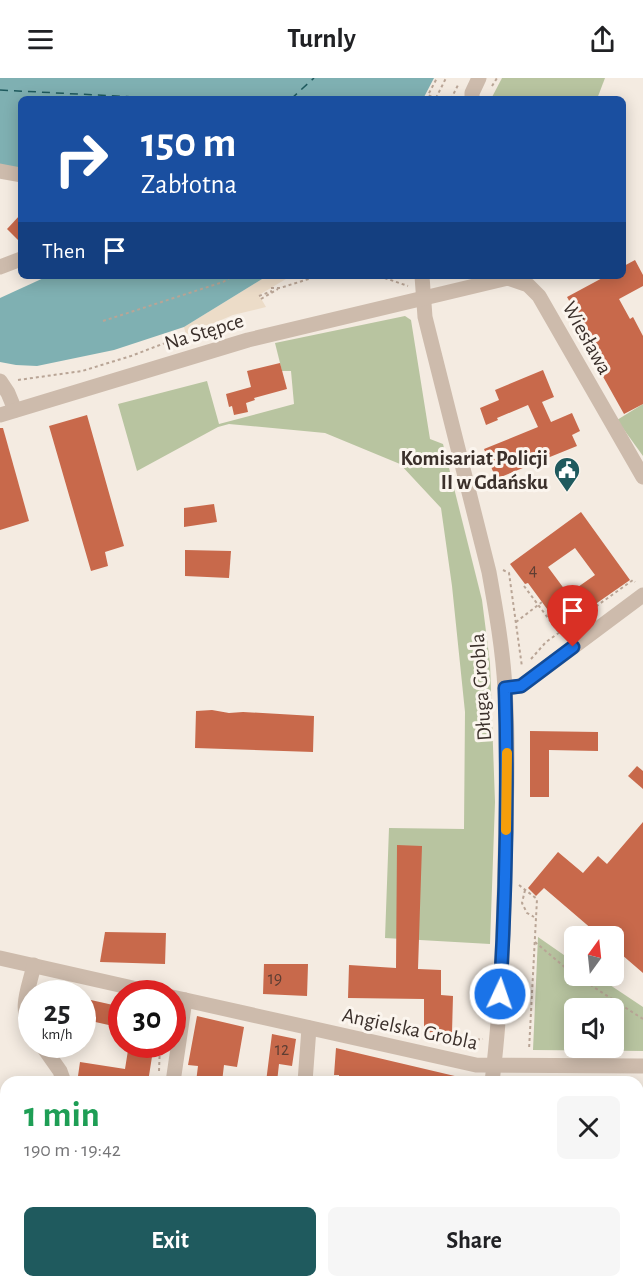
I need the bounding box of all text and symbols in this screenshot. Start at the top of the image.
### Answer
icon: menu [24,23,57,56]
icon: share [586,23,619,56]
text: Turnly [287,25,356,52]
icon: right [42,120,120,198]
text: 150 m [141,122,236,164]
text: Zabłotna [141,171,237,198]
icon: arrive [98,234,131,267]
text: Then [42,240,86,262]
street label: Wiesława [558,298,616,378]
street label: Na Stępce [162,310,246,354]
place label: Komisariat Policji II w Gdańsku [400,448,548,493]
public building icon: Komisariat Policji II w Gdańsku [552,455,582,493]
house number: 4 [529,562,538,580]
pin [547,585,598,647]
icon: arrive [556,594,589,627]
street label: Długa Grobla [467,632,495,741]
north arrow [564,926,624,986]
map controls [564,926,624,1058]
position arrow [468,962,532,1026]
house number: 19 [268,970,282,988]
speed limit sign: 30 [108,980,186,1058]
text: 25 [43,997,71,1027]
button: sound [564,998,624,1058]
street label: Angielska Grobla [340,1004,480,1054]
text: km/h [42,1027,72,1042]
house number: 12 [275,1041,289,1059]
button: close [557,1096,620,1159]
text: 1 min [24,1097,100,1133]
text: 190 m · 19:42 [24,1140,121,1160]
button: Exit [24,1207,316,1276]
button: Share [328,1207,620,1276]

